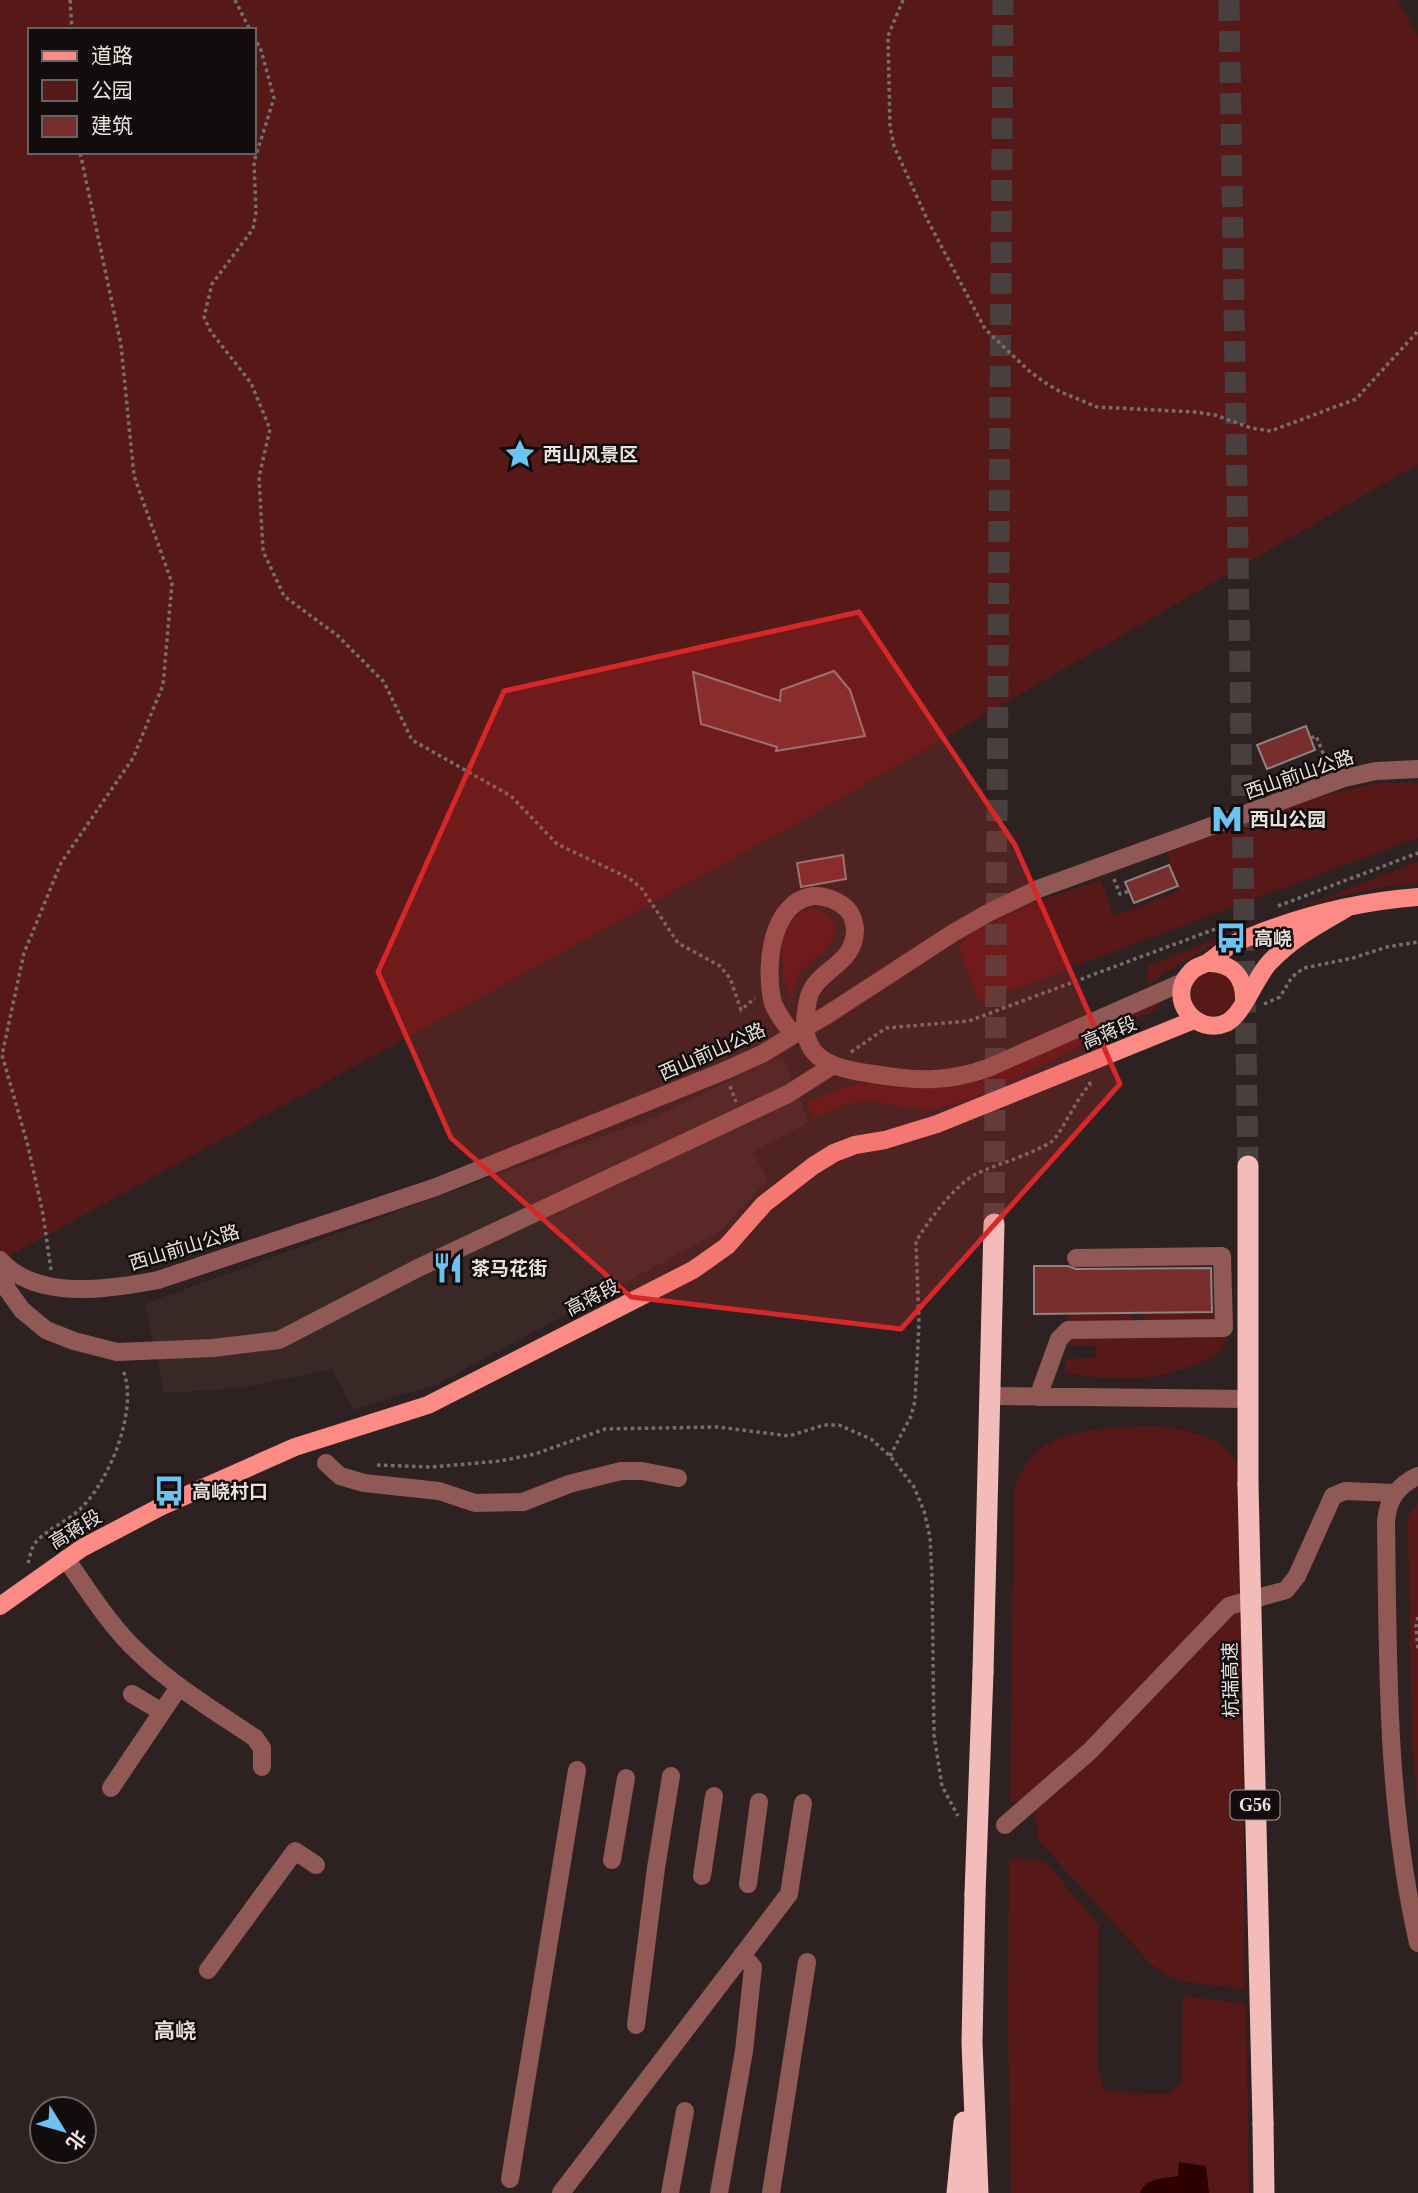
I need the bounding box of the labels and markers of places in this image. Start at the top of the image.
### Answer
place icon: 西山风景区 [503,437,537,471]
place label: 西山风景区 [543,444,638,465]
metro station icon: 西山公园 [1210,802,1244,836]
place label: 西山公园 [1250,809,1326,830]
bus stop icon: 高峣 [1214,921,1248,955]
place label: 高峣 [1254,928,1292,949]
restaurant icon: 茶马花街 [431,1251,465,1285]
place label: 茶马花街 [471,1258,547,1279]
bus stop icon: 高峣村口 [152,1474,186,1508]
place label: 高峣村口 [192,1481,268,1502]

